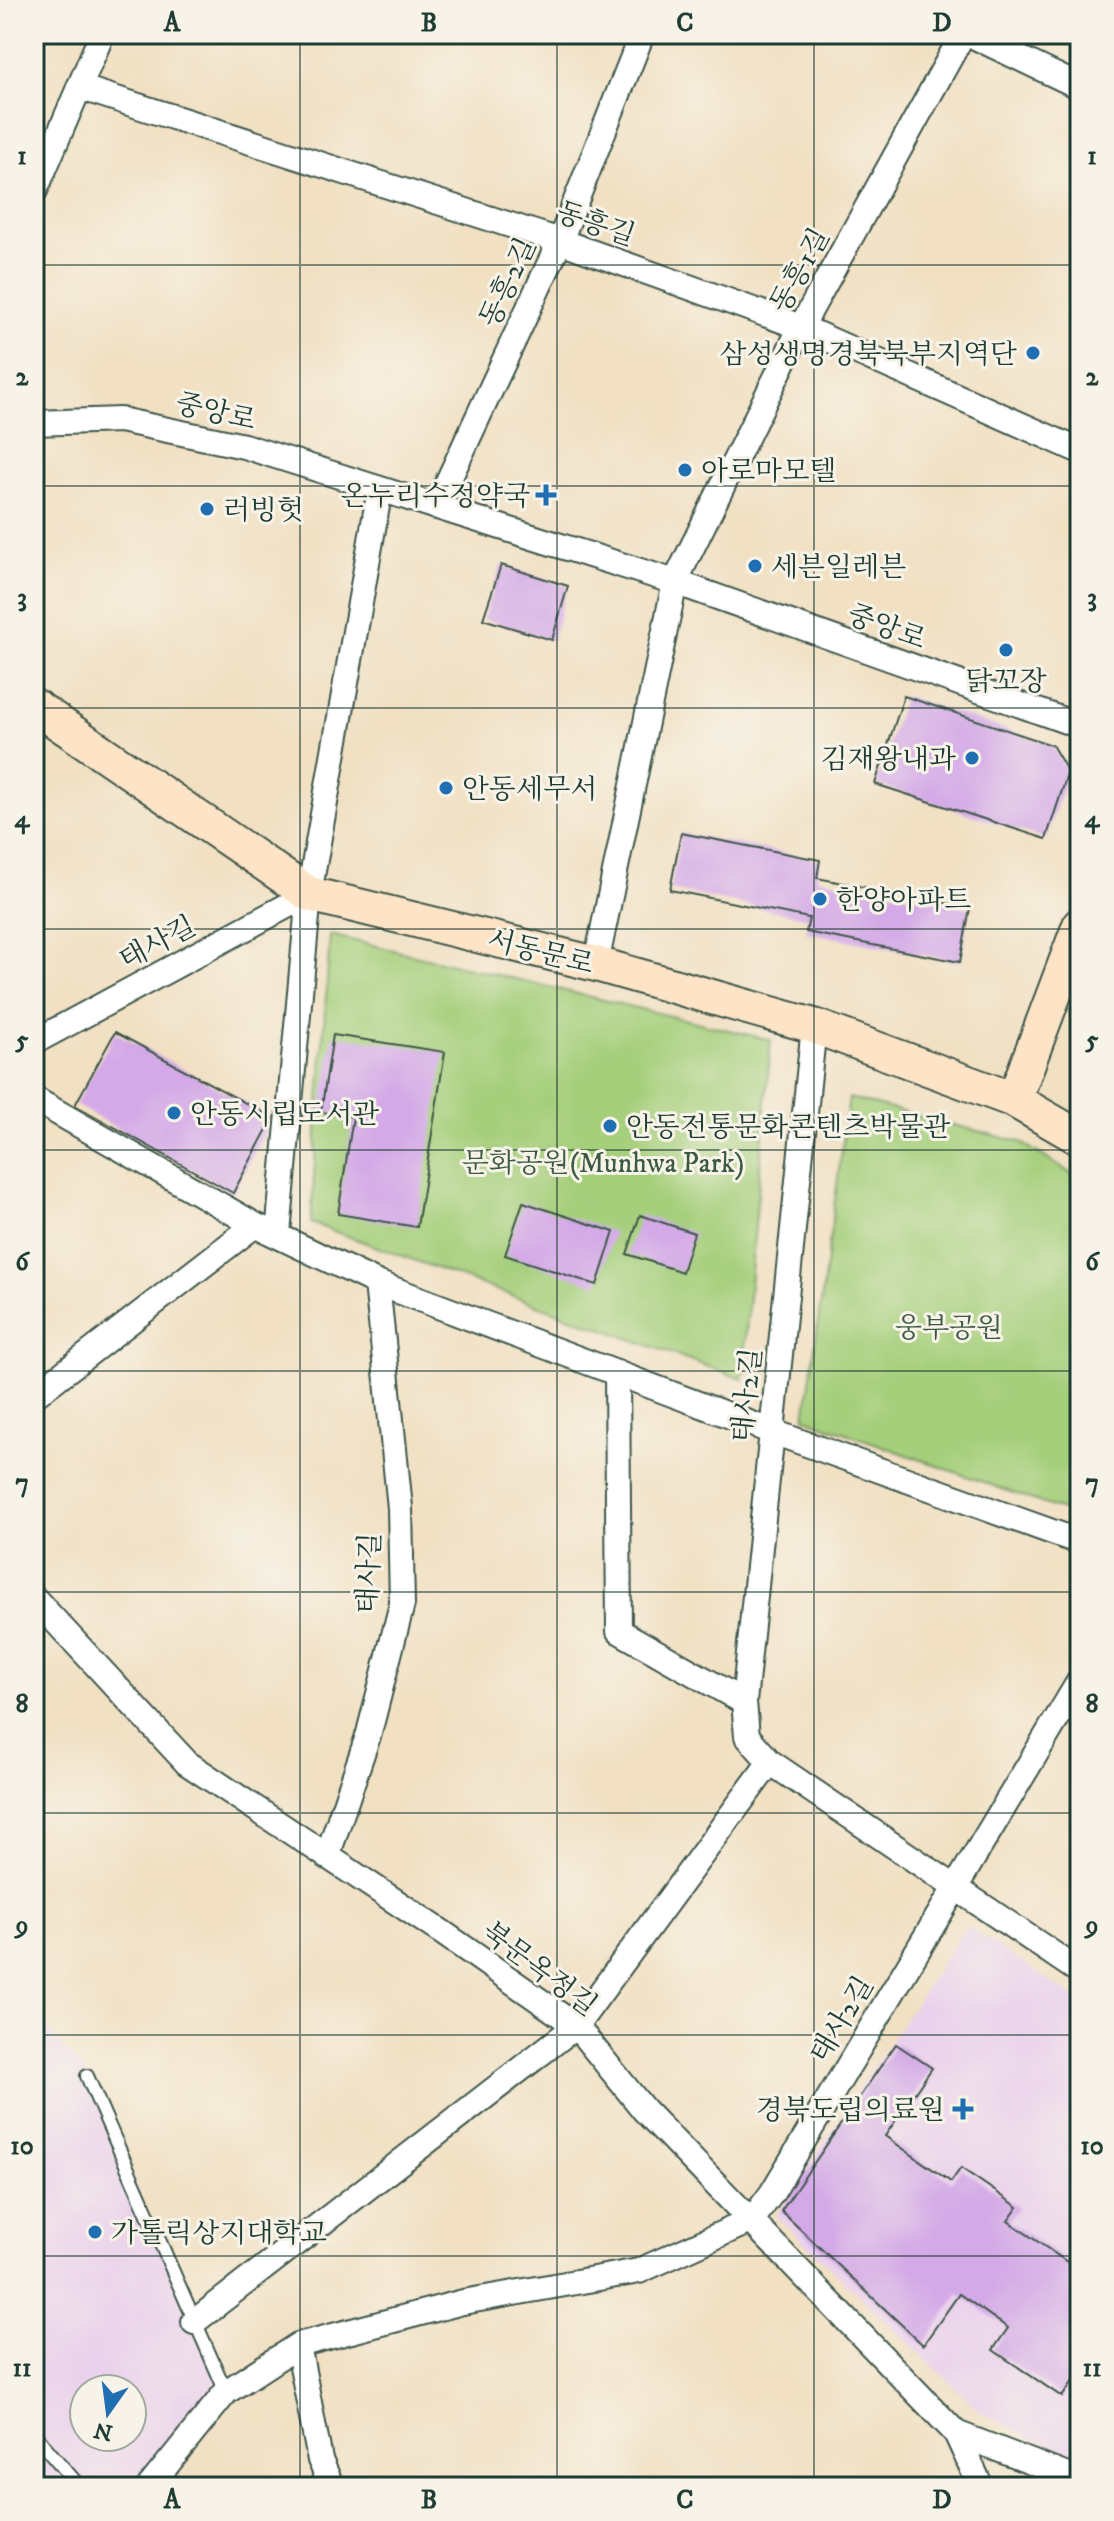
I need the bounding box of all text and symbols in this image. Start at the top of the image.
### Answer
text: A [163,7,182,40]
text: B [421,7,437,40]
text: C [676,7,694,40]
text: D [932,7,952,40]
text: 1 [17,140,27,173]
text: 1 [1087,140,1097,173]
street label: 동흥길 [551,195,640,254]
street label: 동흥1길 [763,222,838,319]
street label: 동흥2길 [472,232,544,333]
place label: 삼성생명경북북부지역단 [719,337,1017,372]
marker: 삼성생명경북북부지역단 [1024,344,1042,362]
text: 2 [16,361,30,394]
text: 2 [1086,361,1100,394]
street label: 중앙로 [172,386,259,439]
place label: 아로마모텔 [701,454,836,489]
marker: 아로마모텔 [676,461,694,479]
place label: 온누리수정약국 [341,479,530,514]
marker: 온누리수정약국 [537,486,555,504]
place label: 러빙헛 [223,493,304,528]
marker: 러빙헛 [198,500,216,518]
place label: 세븐일레븐 [771,550,906,585]
marker: 세븐일레븐 [746,557,764,575]
text: 3 [17,582,27,615]
text: 3 [1087,582,1097,615]
street label: 중앙로 [842,597,931,658]
marker: 닭꼬장 [997,641,1015,659]
place label: 닭꼬장 [965,664,1047,699]
place label: 김재왕내과 [821,742,956,777]
marker: 김재왕내과 [963,749,981,767]
place label: 안동세무서 [462,772,597,807]
marker: 안동세무서 [437,779,455,797]
text: 4 [15,803,31,836]
text: 4 [1085,803,1101,836]
place label: 한양아파트 [836,883,971,918]
marker: 한양아파트 [811,890,829,908]
street label: 태사길 [114,909,202,978]
street label: 서동문로 [484,922,597,983]
text: 5 [15,1024,29,1057]
text: 5 [1085,1024,1099,1057]
place label: 안동시립도서관 [190,1097,379,1132]
marker: 안동시립도서관 [165,1104,183,1122]
place label: 안동전통문화콘텐츠박물관 [626,1110,951,1145]
marker: 안동전통문화콘텐츠박물관 [601,1117,619,1135]
park label: 문화공원(Munhwa Park) [462,1146,744,1181]
text: 6 [15,1246,30,1279]
text: 6 [1085,1246,1100,1279]
park label: 웅부공원 [895,1311,1003,1346]
street label: 태사2길 [725,1346,770,1444]
text: 7 [15,1467,29,1500]
text: 7 [1085,1467,1099,1500]
street label: 태사길 [351,1532,388,1614]
text: 8 [15,1688,29,1721]
text: 8 [1085,1688,1099,1721]
text: 9 [14,1909,28,1942]
text: 9 [1084,1909,1098,1942]
street label: 북문옥정길 [475,1915,604,2024]
street label: 태사2길 [803,1970,882,2069]
place label: 경북도립의료원 [756,2093,945,2128]
marker: 경북도립의료원 [952,2098,974,2120]
text: 10 [10,2130,34,2163]
text: 10 [1080,2130,1104,2163]
place label: 가톨릭상지대학교 [111,2216,327,2251]
marker: 가톨릭상지대학교 [86,2223,104,2241]
text: 11 [12,2352,32,2385]
text: 11 [1082,2352,1102,2385]
north arrow [68,2373,148,2453]
text: N [91,2416,116,2446]
text: A [163,2484,182,2517]
text: B [421,2484,437,2517]
text: C [676,2484,694,2517]
text: D [932,2484,952,2517]

